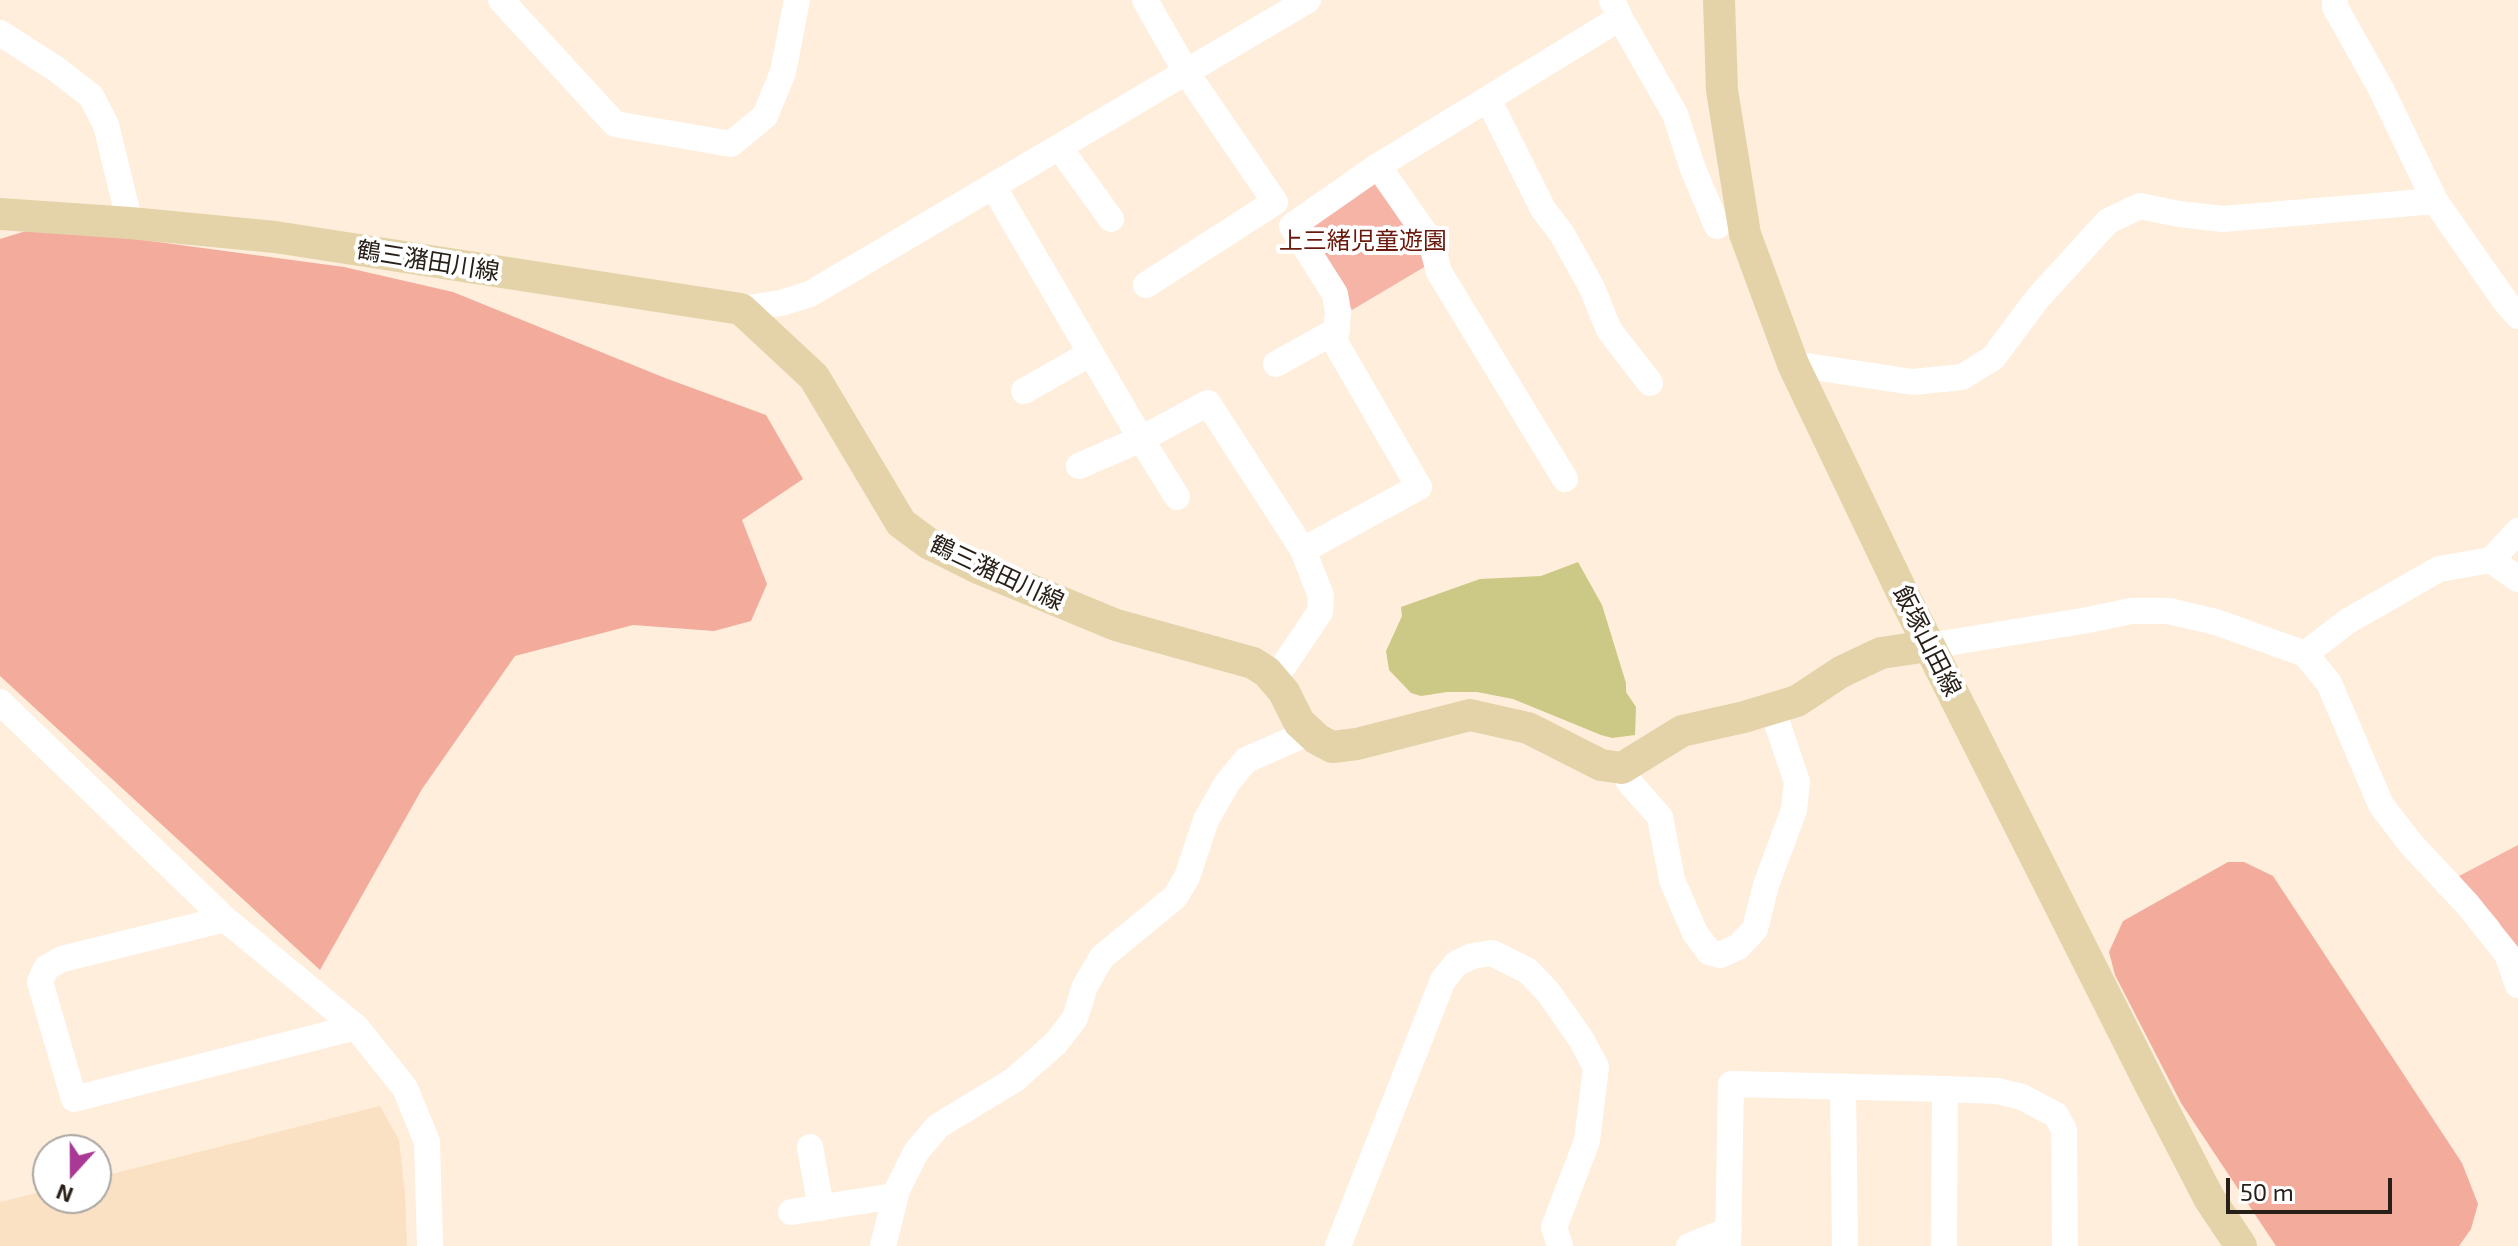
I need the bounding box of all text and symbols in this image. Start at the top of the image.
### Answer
park label: 上三緒児童遊園 [1279,227,1447,255]
street label: 鶴三潴田川線 [355,236,501,286]
street label: 鶴三潴田川線 [926,530,1068,616]
street label: 飯塚山田線 [1887,581,1967,701]
north arrow [32,1134,112,1214]
scale bar [2230,1162,2396,1212]
text: 50 m [2240,1177,2294,1206]
text: N [52,1180,76,1210]

